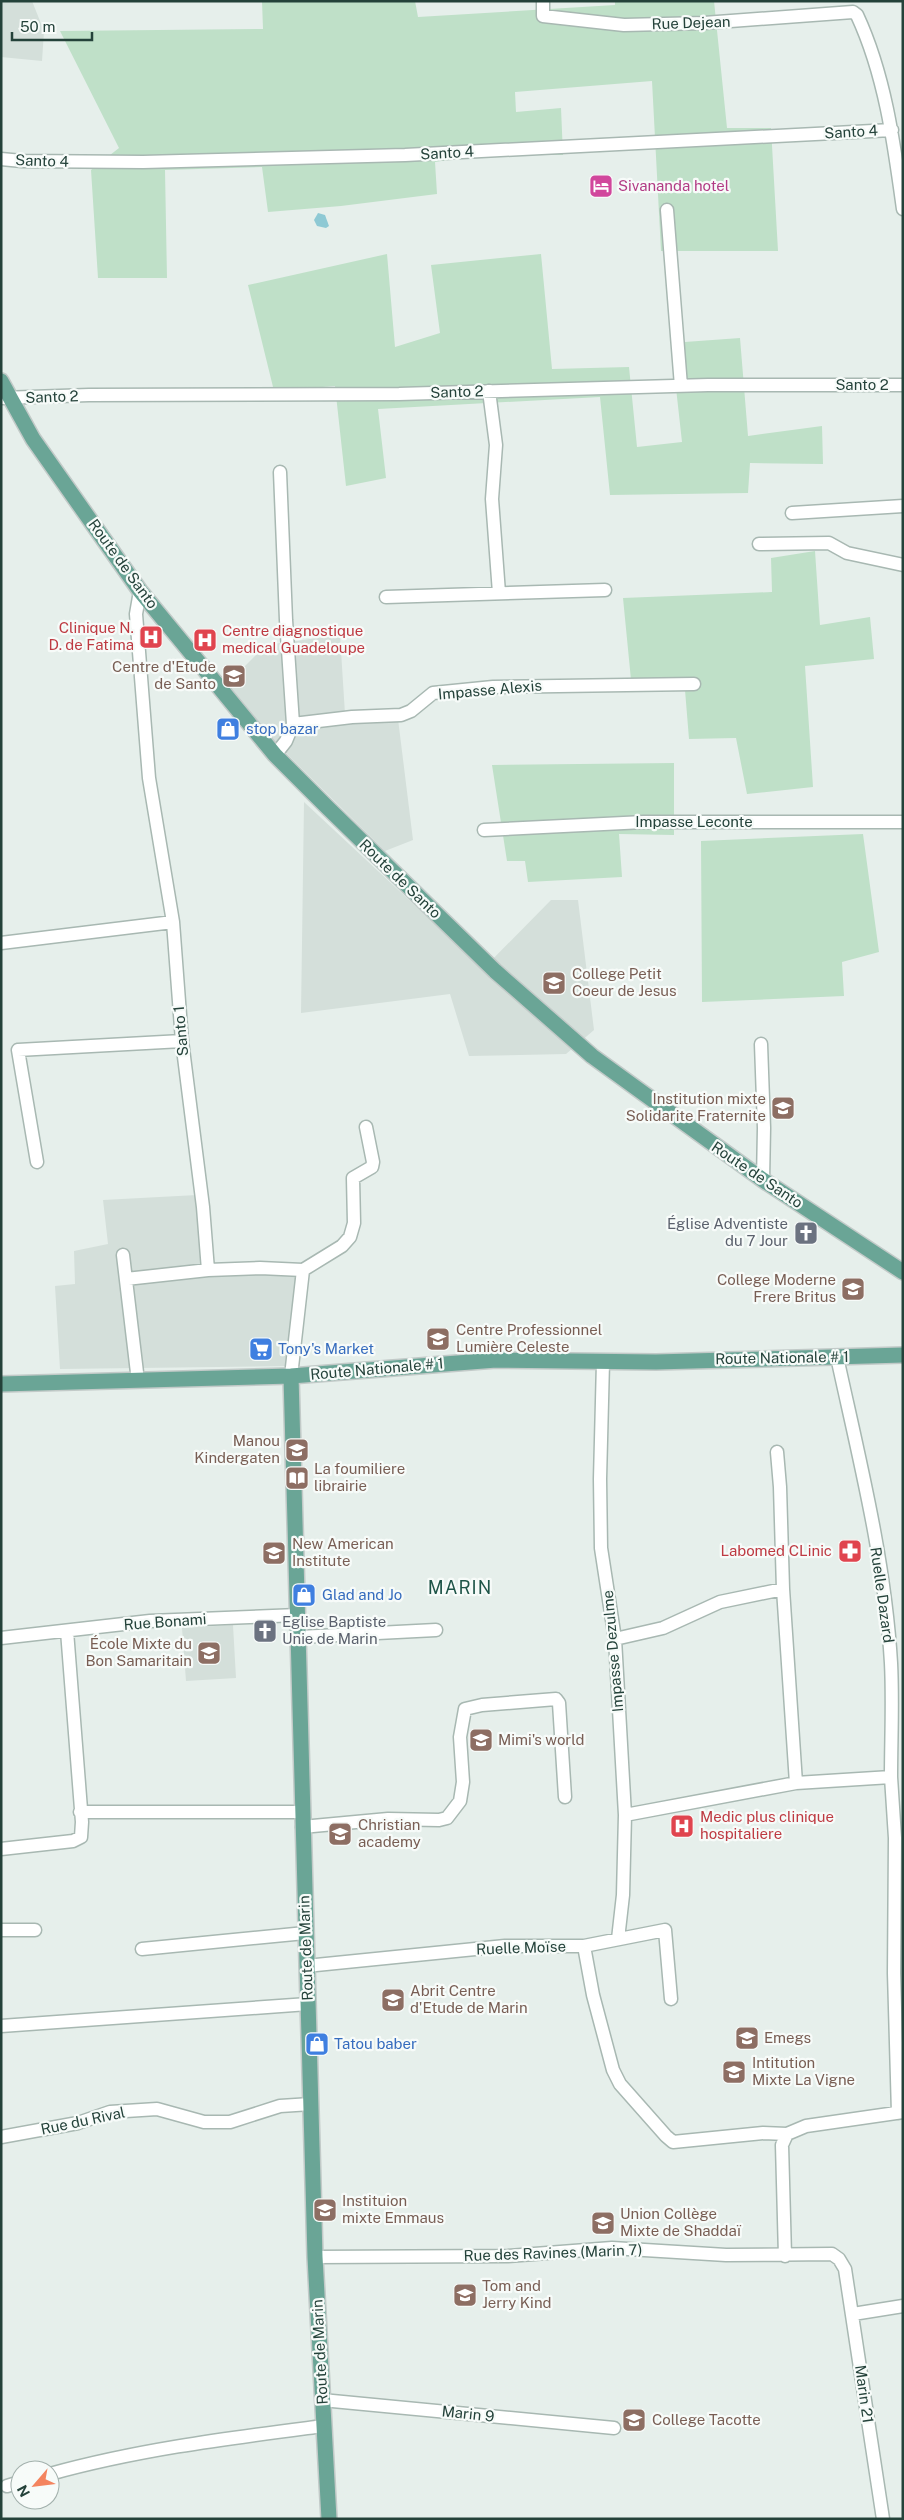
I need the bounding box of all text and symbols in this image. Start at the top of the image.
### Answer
scale bar [12,10,92,42]
street label: Rue Dejean [651,13,731,32]
text: 50 m [20,18,55,35]
street label: Santo 4 [824,122,878,141]
street label: Santo 4 [420,143,474,162]
street label: Santo 4 [15,151,69,170]
hotel icon: Sivananda hotel [588,173,614,199]
place label: Sivananda hotel [618,177,729,194]
street label: Santo 2 [835,376,889,393]
street label: Santo 2 [430,382,484,401]
street label: Santo 2 [25,387,79,406]
street label: Route de Santo [85,516,162,612]
place label: Clinique N. D. de Fatima [48,619,134,653]
place label: Centre diagnostique medical Guadeloupe [222,622,365,656]
hospital icon: Clinique N. D. de Fatima [138,624,164,650]
hospital icon: Centre diagnostique medical Guadeloupe [192,627,218,653]
place label: Centre d'Etude de Santo [112,658,216,692]
school or university icon: Centre d'Etude de Santo [221,663,247,689]
street label: Impasse Alexis [437,677,543,703]
shop icon: stop bazar [215,716,241,742]
place label: stop bazar [246,720,319,737]
street label: Impasse Leconte [635,813,753,830]
street label: Route de Santo [356,836,444,922]
place label: College Petit Coeur de Jesus [572,965,677,999]
school or university icon: College Petit Coeur de Jesus [541,970,567,996]
street label: Santo 1 [170,1005,191,1057]
place label: Institution mixte Solidarite Fraternite [626,1090,766,1124]
school or university icon: Institution mixte Solidarite Fraternite [770,1095,796,1121]
street label: Route de Santo [708,1138,806,1211]
place label: Église Adventiste du 7 Jour [667,1215,788,1249]
church icon: Église Adventiste du 7 Jour [793,1220,819,1246]
place label: College Moderne Frere Britus [717,1271,836,1305]
school or university icon: College Moderne Frere Britus [840,1276,866,1302]
place label: Centre Professionnel Lumière Celeste [456,1321,602,1355]
school or university icon: Centre Professionnel Lumière Celeste [425,1326,451,1352]
supermarket icon: Tony's Market [248,1336,274,1362]
place label: Tony's Market [278,1340,374,1357]
street label: Route Nationale # 1 [715,1348,849,1367]
street label: Route Nationale # 1 [310,1354,444,1383]
place label: Manou Kindergaten [194,1432,280,1466]
school or university icon: Manou Kindergaten [284,1437,310,1463]
place label: La foumiliere librairie [314,1460,405,1494]
library icon: La foumiliere librairie [284,1465,310,1491]
place label: New American Institute [292,1535,394,1569]
pharmacy icon: Labomed CLinic [837,1538,863,1564]
school or university icon: New American Institute [261,1540,287,1566]
place label: Labomed CLinic [720,1542,832,1559]
street label: Ruelle Dazard [867,1546,898,1644]
district label: MARIN [428,1577,492,1598]
shop icon: Glad and Jo [291,1582,317,1608]
place label: Glad and Jo [322,1586,402,1603]
street label: Impasse Dezulme [599,1589,626,1713]
street label: Rue Bonami [123,1610,207,1633]
place label: Eglise Baptiste Unie de Marin [282,1613,386,1647]
church icon: Eglise Baptiste Unie de Marin [252,1618,278,1644]
place label: École Mixte du Bon Samaritain [85,1635,192,1669]
school or university icon: École Mixte du Bon Samaritain [196,1640,222,1666]
school or university icon: Mimi's world [468,1727,494,1753]
place label: Mimi's world [498,1731,584,1748]
place label: Medic plus clinique hospitaliere [700,1808,834,1842]
hospital icon: Medic plus clinique hospitaliere [669,1813,695,1839]
place label: Christian academy [358,1816,421,1850]
school or university icon: Christian academy [327,1821,353,1847]
street label: Route de Marin [295,1895,316,2001]
street label: Ruelle Moïse [476,1937,566,1958]
place label: Abrit Centre d'Etude de Marin [410,1982,528,2016]
school or university icon: Abrit Centre d'Etude de Marin [380,1987,406,2013]
school or university icon: Emegs [734,2025,760,2051]
place label: Emegs [764,2029,811,2046]
shop icon: Tatou baber [304,2031,330,2057]
place label: Tatou baber [334,2035,417,2052]
place label: Intitution Mixte La Vigne [752,2054,855,2088]
school or university icon: Intitution Mixte La Vigne [721,2059,747,2085]
street label: Rue du Rival [39,2103,127,2138]
place label: Instituion mixte Emmaus [342,2192,444,2226]
school or university icon: Instituion mixte Emmaus [312,2197,338,2223]
place label: Union Collège Mixte de Shaddaï [620,2205,742,2239]
school or university icon: Union Collège Mixte de Shaddaï [590,2210,616,2236]
street label: Rue des Ravines (Marin 7) [463,2241,643,2264]
place label: Tom and Jerry Kind [482,2277,552,2311]
school or university icon: Tom and Jerry Kind [452,2282,478,2308]
street label: Route de Marin [308,2299,331,2405]
street label: Marin 21 [852,2364,877,2424]
street label: Marin 9 [441,2402,495,2425]
school or university icon: College Tacotte [621,2407,647,2433]
place label: College Tacotte [652,2411,761,2428]
north arrow [10,2460,60,2510]
text: N [14,2483,33,2500]

